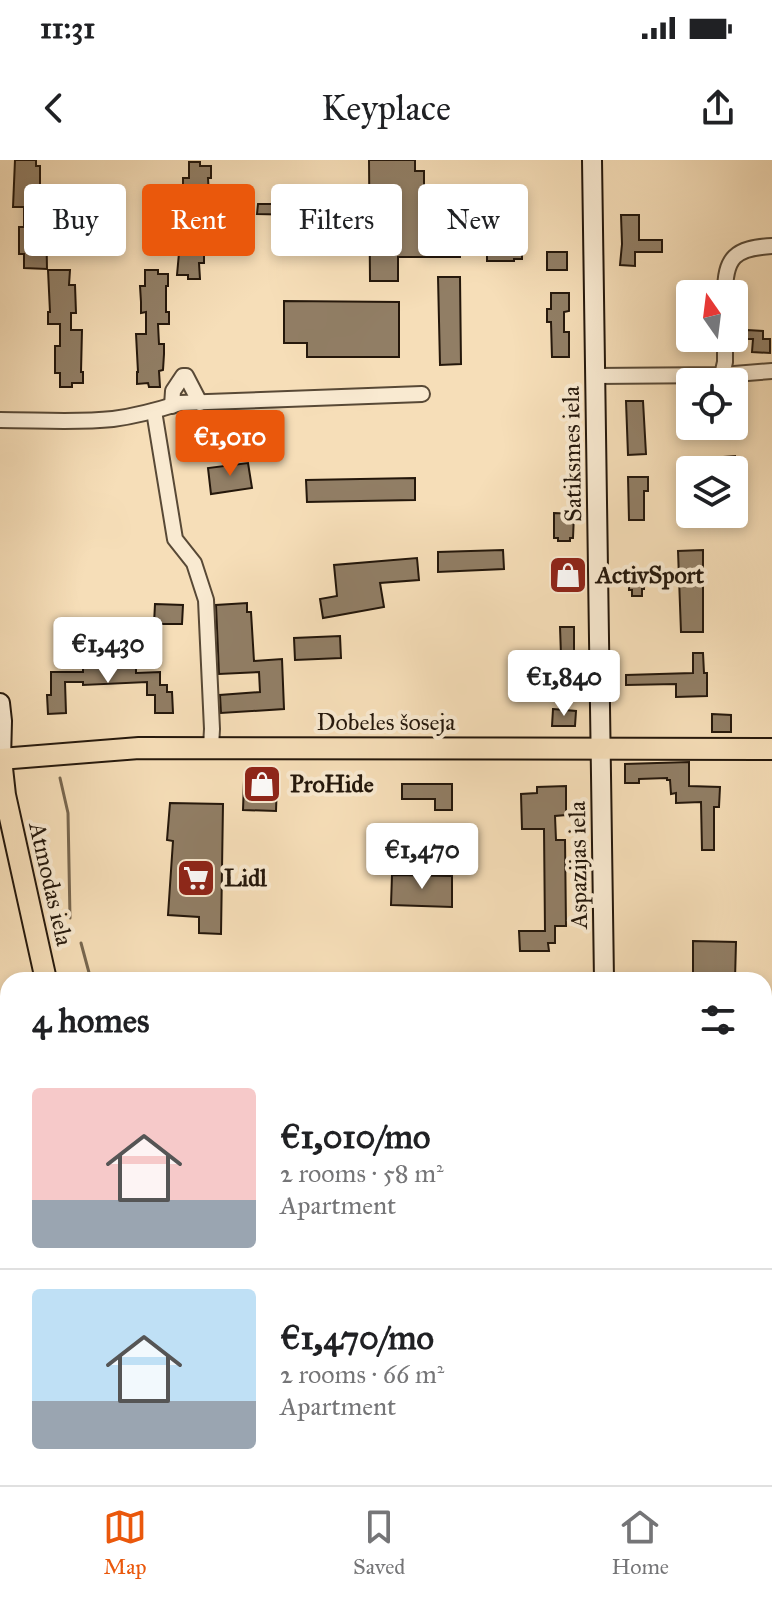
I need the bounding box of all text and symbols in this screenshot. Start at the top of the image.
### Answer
text: 11:31 [40,10,95,46]
icon: back [32,86,76,130]
text: Keyplace [321,86,451,130]
icon: share [696,86,740,130]
chip: Buy [24,184,126,256]
chip: Rent [142,184,255,256]
chip: Filters [271,184,402,256]
chip: New [418,184,528,256]
north arrow [676,280,748,352]
map controls [676,280,748,528]
button: locate [676,368,748,440]
street label: Satiksmes iela [556,385,588,522]
pin: €1,010 [165,410,295,478]
text: €1,010 [194,420,266,452]
button: layers [676,456,748,528]
shop icon: ActivSport [547,554,589,596]
place label: ActivSport [594,560,705,590]
pin: €1,430 [43,617,173,685]
text: €1,430 [71,627,145,659]
pin: €1,840 [499,650,629,718]
text: €1,840 [526,660,602,692]
street label: Dobeles šoseja [317,707,456,737]
shop icon: ProHide [241,763,283,805]
place label: ProHide [290,769,374,799]
street label: Aspazijas iela [562,800,594,930]
street label: Atmodas iela [22,818,80,950]
pin: €1,470 [357,823,487,891]
text: €1,470 [384,833,460,865]
supermarket icon: Lidl [175,857,217,899]
place label: Lidl [224,863,267,893]
icon: filters [696,998,740,1042]
text: 4 homes [32,1000,149,1041]
text: €1,010/mo [280,1116,430,1157]
icon: home [96,1120,192,1216]
text: 2 rooms · 58 m² [280,1157,444,1189]
text: Apartment [280,1189,396,1221]
text: €1,470/mo [280,1317,434,1358]
icon: home [96,1321,192,1417]
text: 2 rooms · 66 m² [280,1358,444,1390]
text: Apartment [280,1390,396,1422]
tab: Map [103,1505,147,1580]
tab: Saved [353,1505,405,1580]
tab: Home [611,1505,669,1580]

